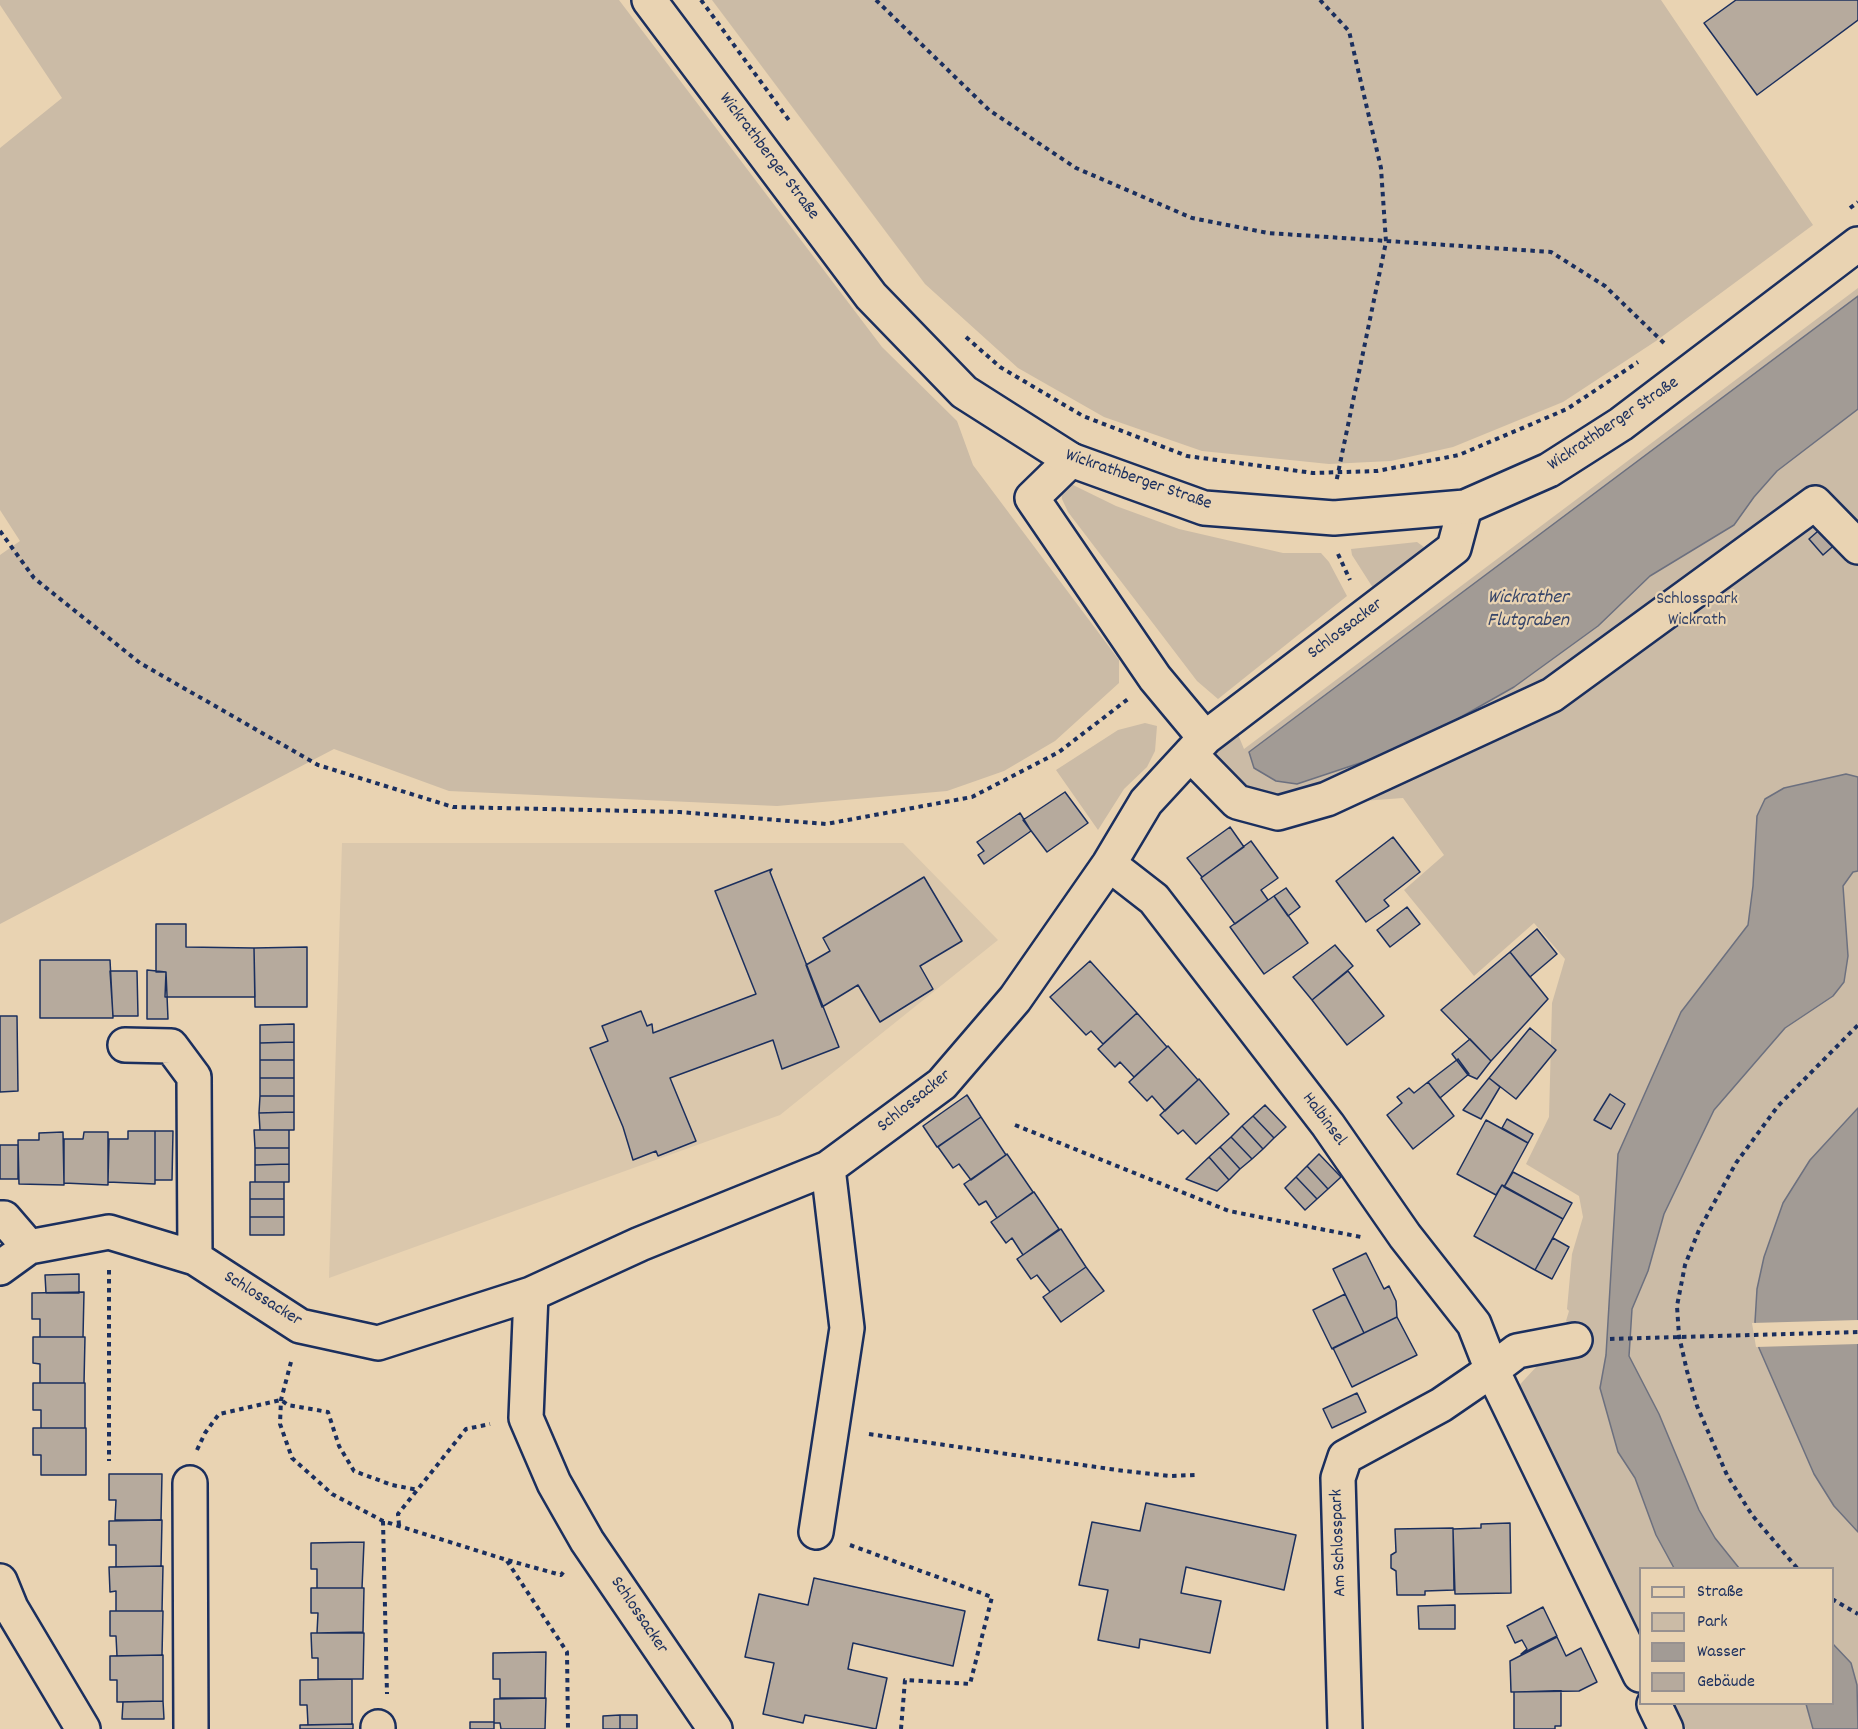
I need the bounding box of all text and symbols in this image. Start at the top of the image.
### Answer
street label: Wickrathberger Straße [713,89,823,225]
street label: Wickrathberger Straße [1544,373,1684,477]
street label: Wickrathberger Straße [1062,446,1214,516]
water label: Wickrather Flutgraben [1487,587,1569,634]
park label: Schlosspark Wickrath [1656,590,1738,632]
street label: Schlossacker [1304,595,1388,665]
street label: Schlossacker [874,1066,956,1138]
street label: Halbinsel [1296,1089,1350,1151]
street label: Schlossacker [219,1267,305,1333]
street label: Am Schlosspark [1327,1489,1353,1597]
legend [1639,1567,1834,1705]
street label: Schlossacker [604,1573,672,1659]
text: Straße [1697,1580,1743,1605]
text: Park [1697,1610,1728,1635]
text: Wasser [1697,1640,1746,1665]
text: Gebäude [1697,1670,1755,1695]

